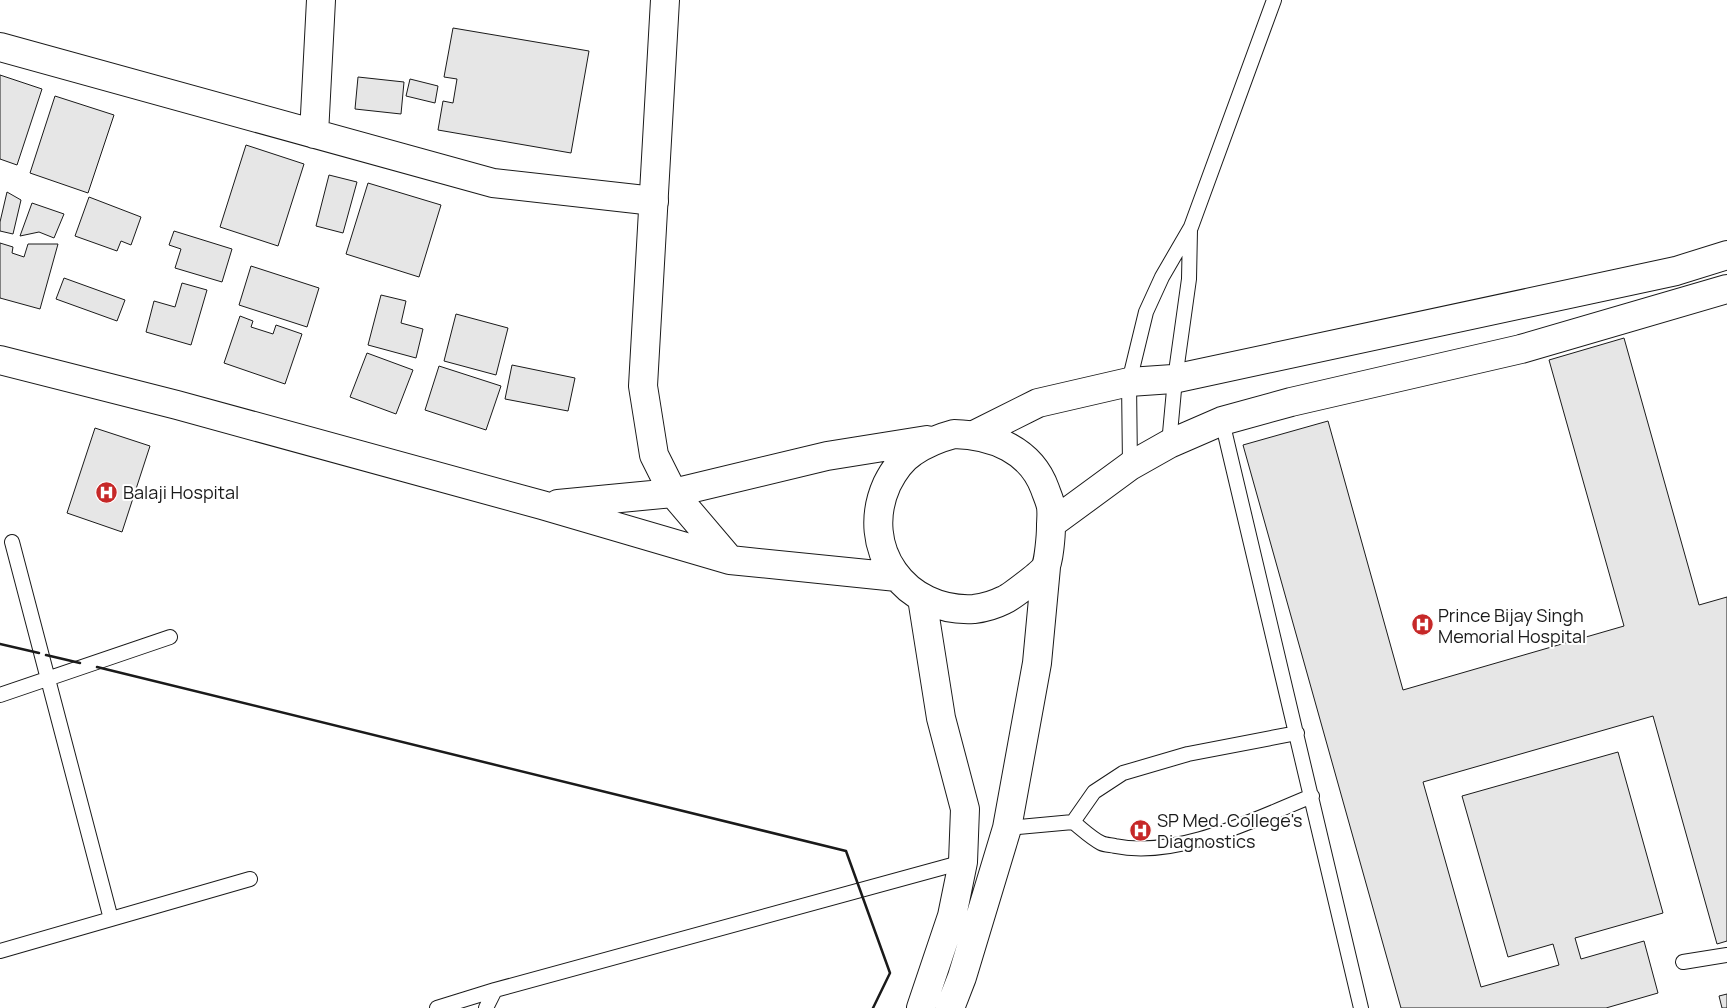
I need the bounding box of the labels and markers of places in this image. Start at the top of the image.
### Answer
hospital icon: Balaji Hospital [95,480,119,504]
place label: Balaji Hospital [123,480,239,504]
place label: Prince Bijay Singh Memorial Hospital [1438,603,1586,648]
hospital icon: Prince Bijay Singh Memorial Hospital [1410,613,1434,637]
place label: SP Med. College's Diagnostics [1157,808,1303,853]
hospital icon: SP Med. College's Diagnostics [1129,818,1153,842]

